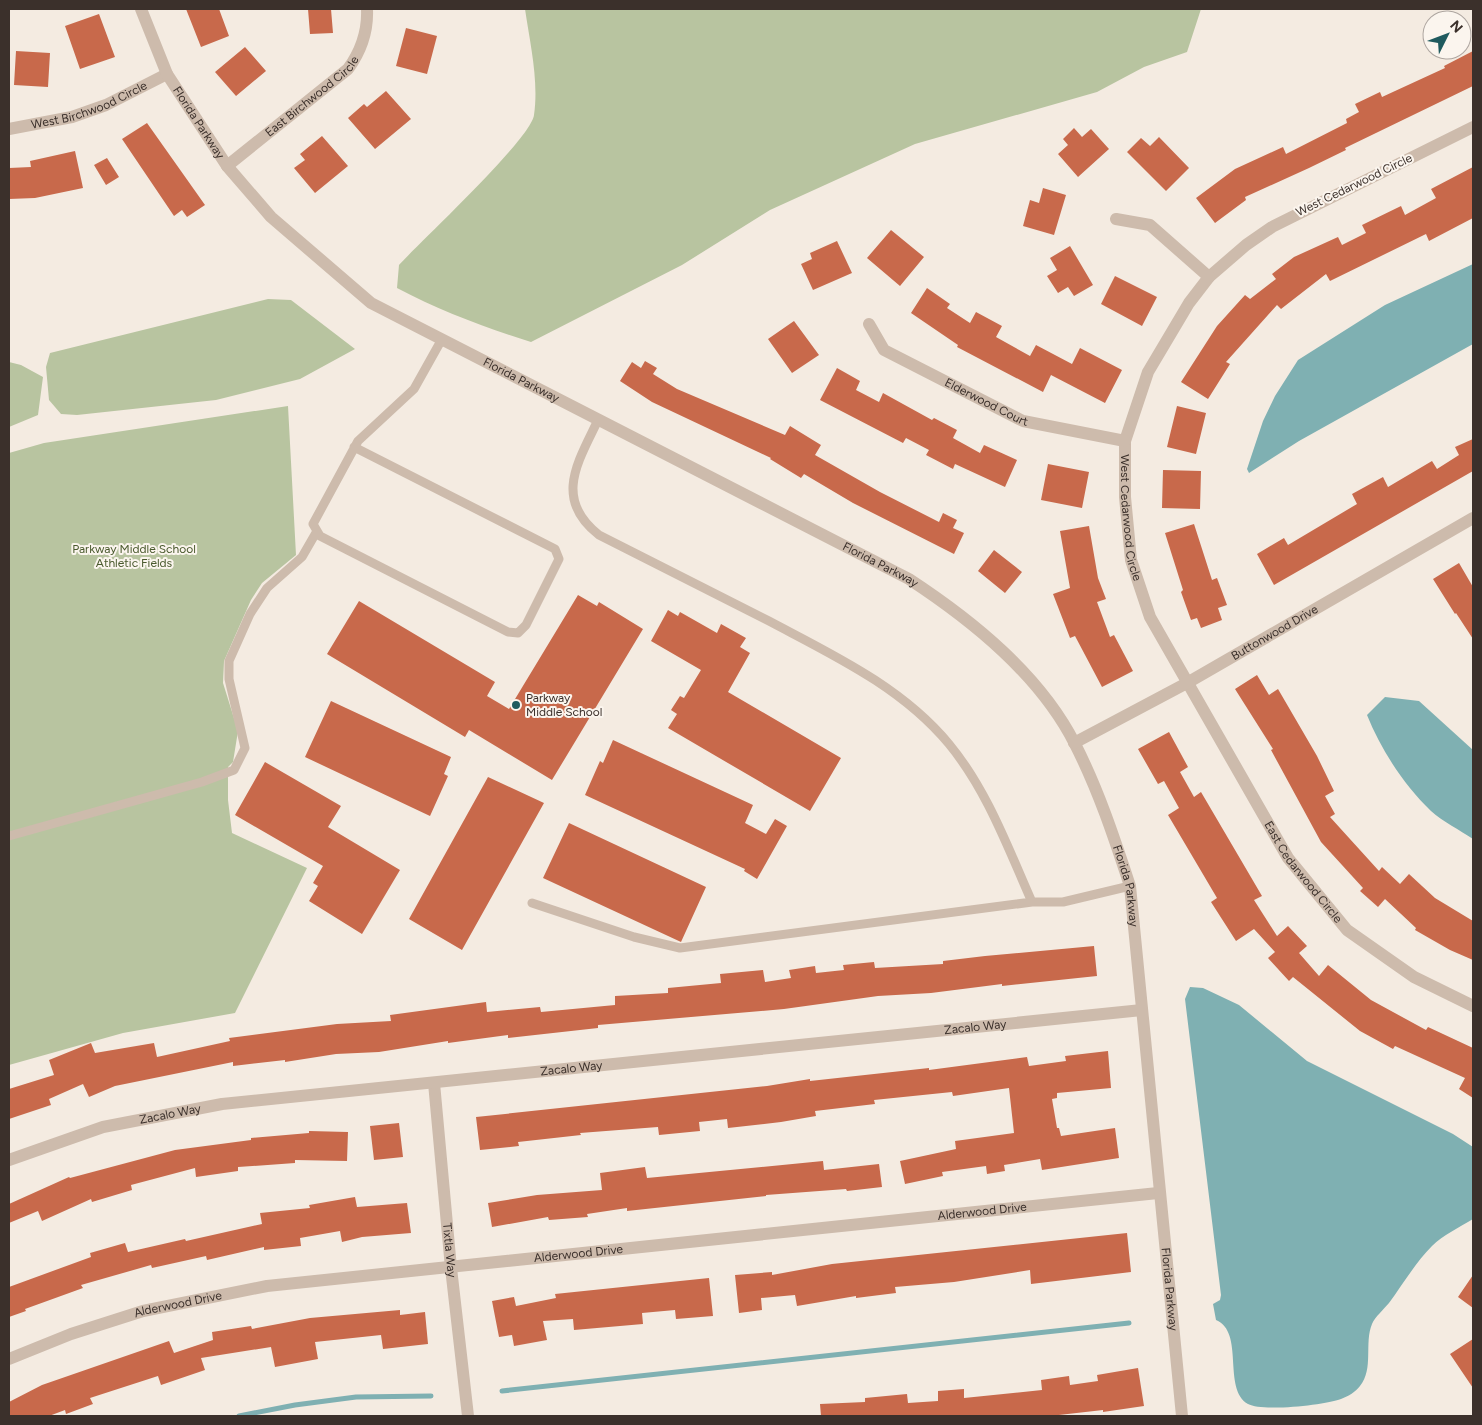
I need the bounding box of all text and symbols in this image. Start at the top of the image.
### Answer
north arrow [1422,10,1472,60]
text: N [1446,17,1466,36]
street label: East Birchwood Circle [262,53,362,140]
street label: West Birchwood Circle [30,78,150,132]
street label: Florida Parkway [170,84,228,162]
street label: West Cedarwood Circle [1294,151,1415,219]
street label: Florida Parkway [481,355,562,406]
street label: Elderwood Court [942,375,1029,429]
street label: West Cedarwood Circle [1118,454,1145,583]
street label: Florida Parkway [840,539,922,591]
park label: Parkway Middle School Athletic Fields [72,542,196,570]
street label: Buttonwood Drive [1229,602,1321,663]
place label: Parkway Middle School [526,691,602,719]
marker: Parkway Middle School [510,699,522,711]
street label: East Cedarwood Circle [1261,818,1345,926]
street label: Florida Parkway [1110,843,1141,928]
street label: Zacalo Way [943,1017,1008,1037]
street label: Zacalo Way [540,1058,604,1078]
street label: Zacalo Way [138,1101,203,1127]
street label: Alderwood Drive [937,1200,1028,1223]
street label: Tixtla Way [440,1222,459,1279]
street label: Alderwood Drive [533,1242,624,1265]
street label: Florida Parkway [1159,1247,1181,1332]
street label: Alderwood Drive [132,1288,224,1320]

